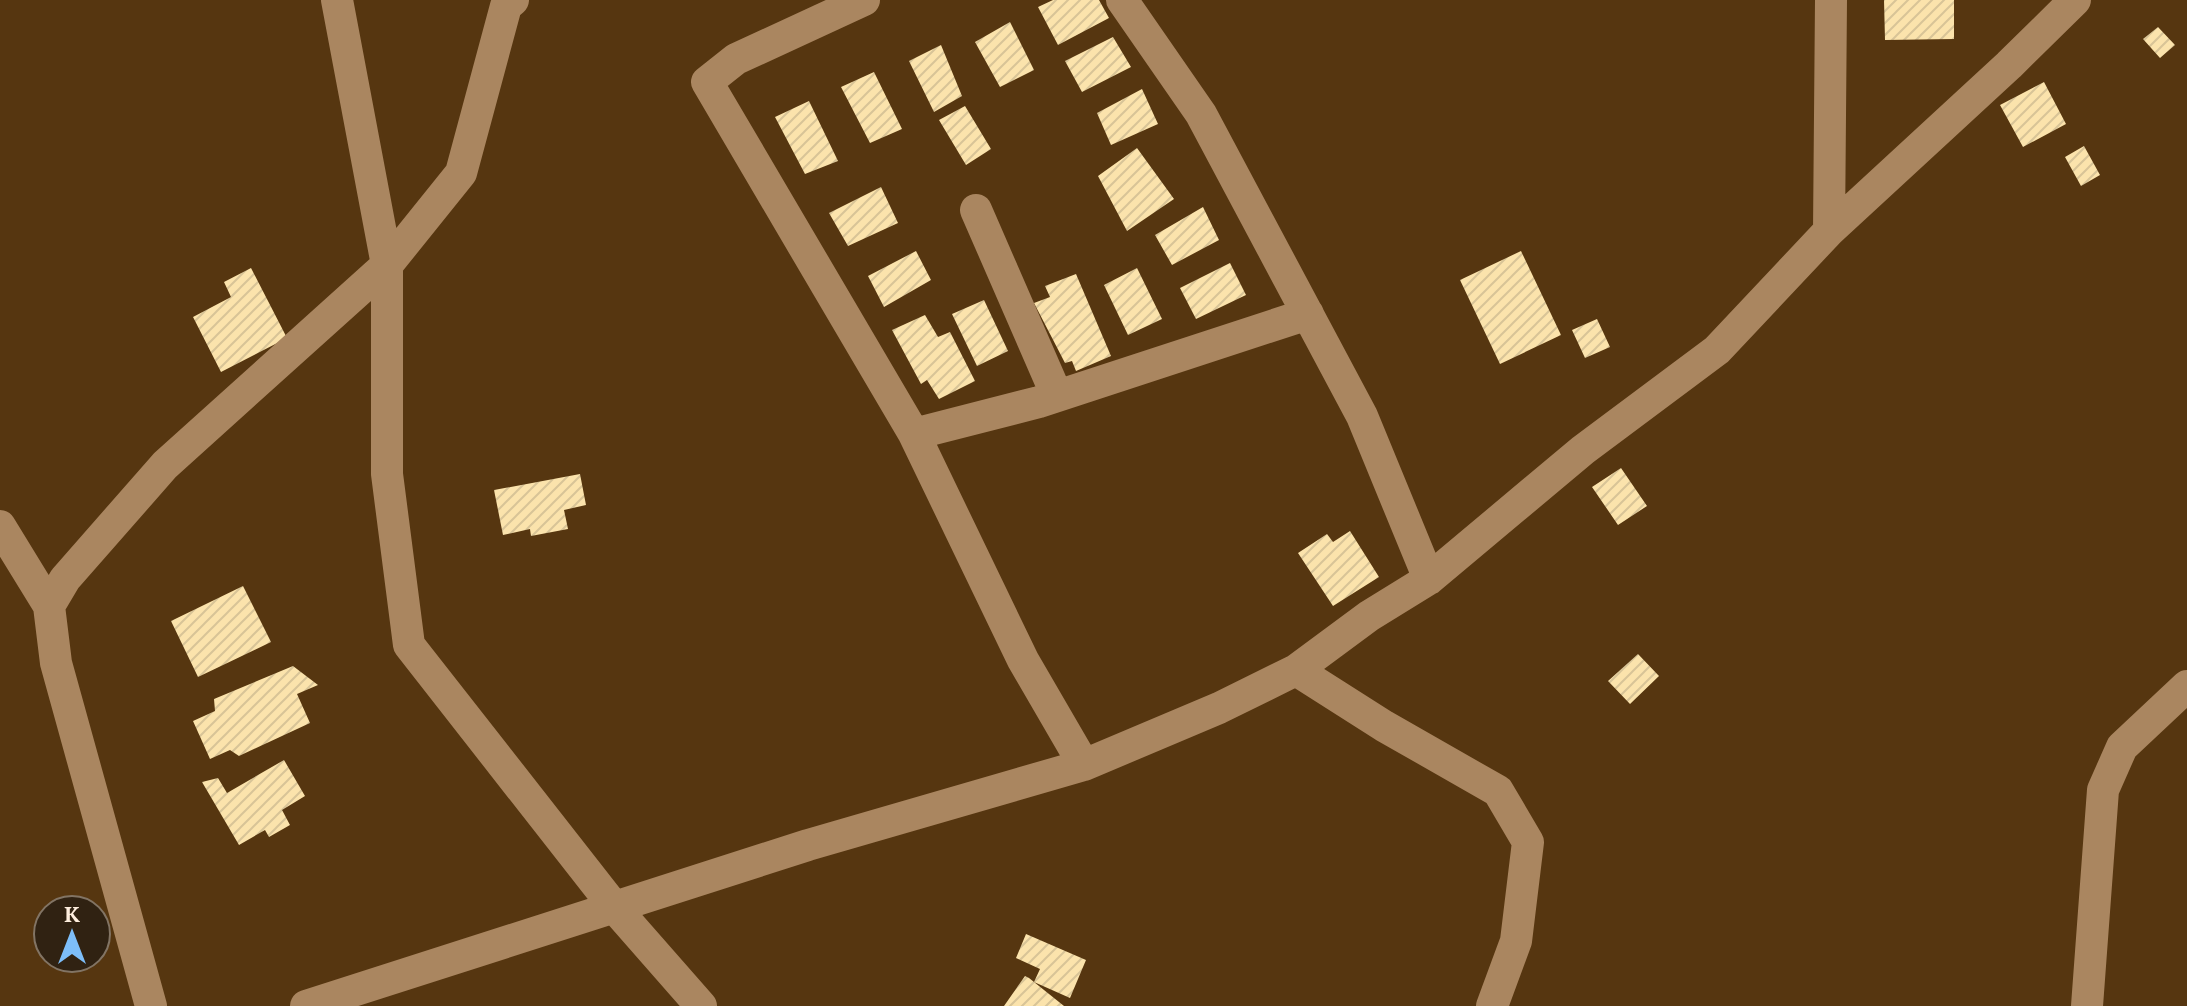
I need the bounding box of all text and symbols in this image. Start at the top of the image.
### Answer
north arrow [32,894,112,974]
text: K [64,899,80,928]

